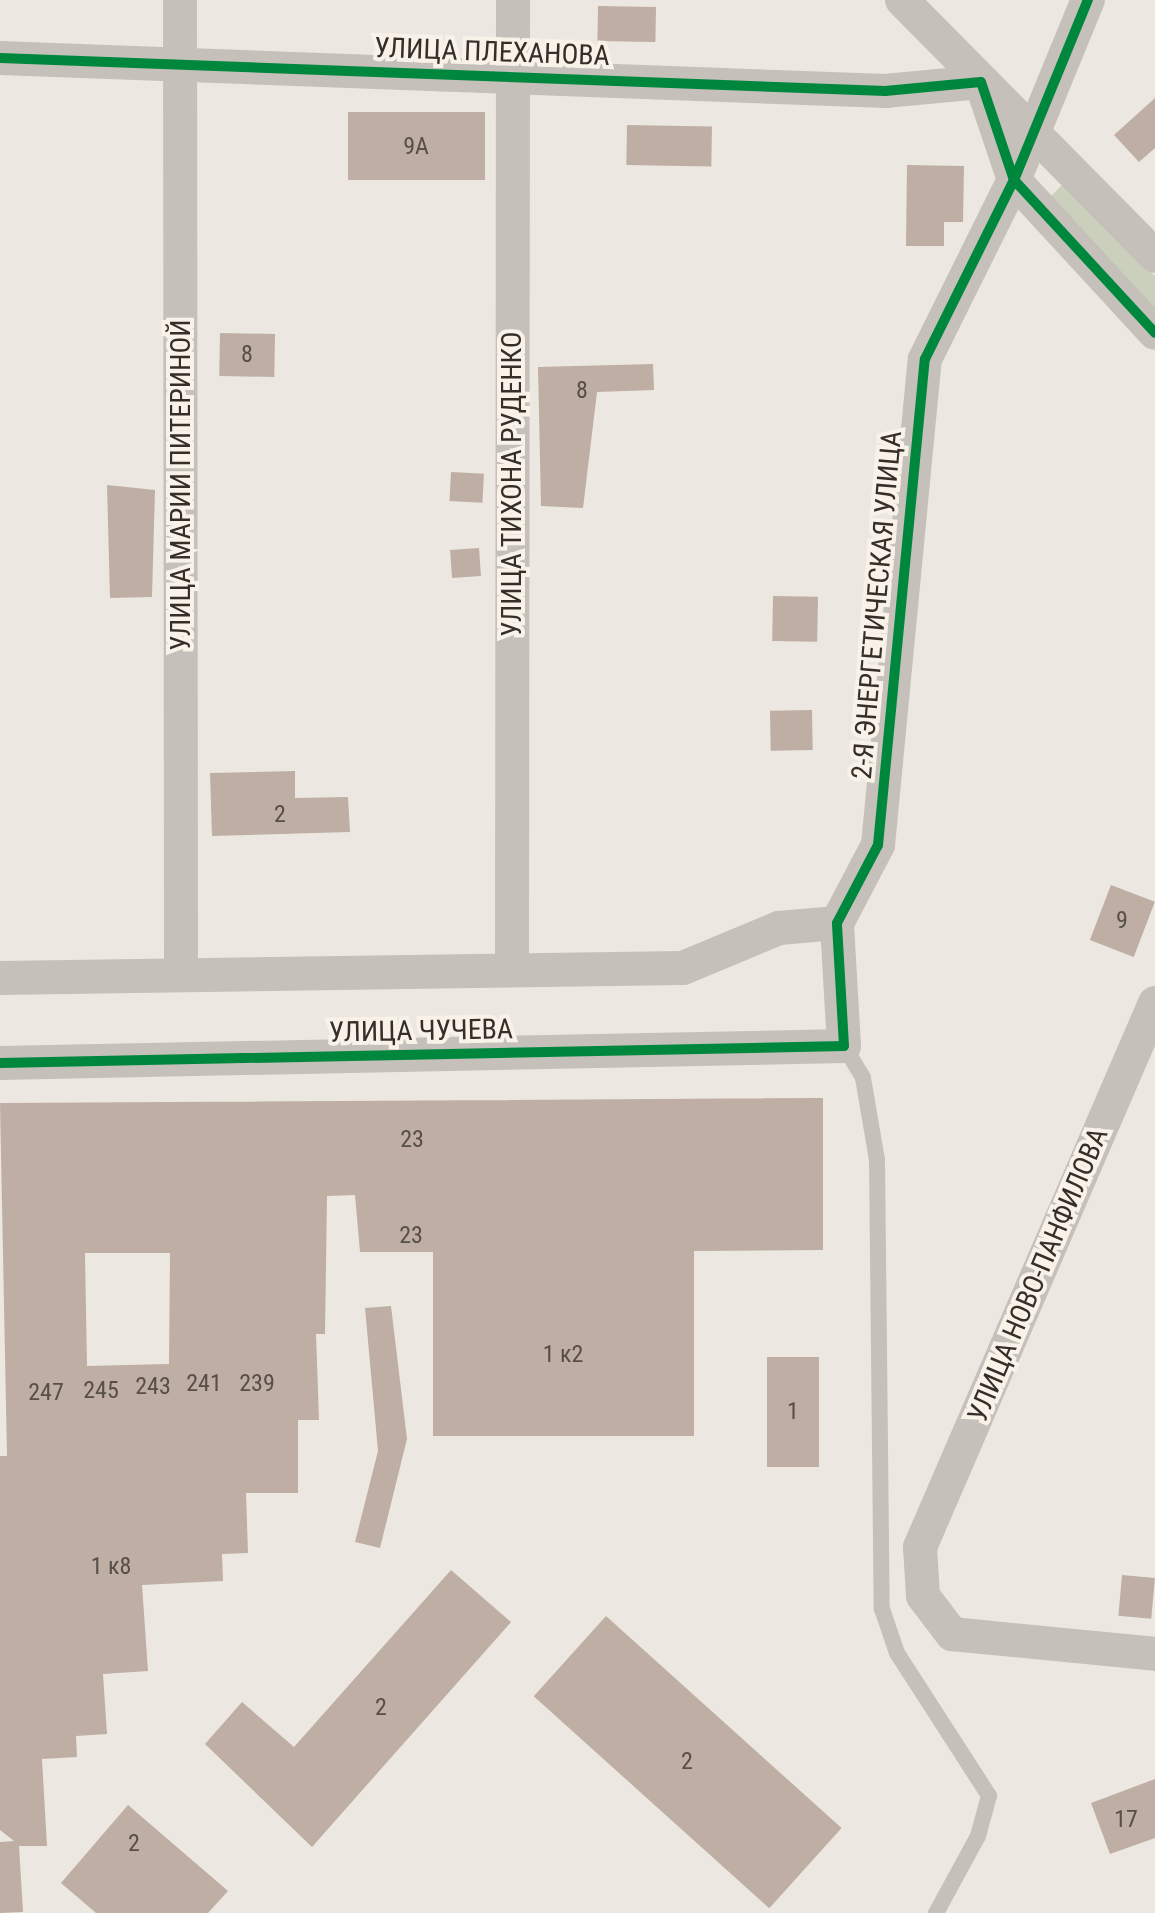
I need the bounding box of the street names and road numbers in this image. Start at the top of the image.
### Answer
street label: УЛИЦА ПЛЕХАНОВА [374,31,610,73]
street label: УЛИЦА МАРИИ ПИТЕРИНОЙ [164,319,198,651]
street label: УЛИЦА ТИХОНА РУДЕНКО [495,331,529,637]
street label: 2-Я ЭНЕРГЕТИЧЕСКАЯ УЛИЦА [845,429,909,781]
street label: УЛИЦА ЧУЧЕВА [329,1013,513,1049]
street label: УЛИЦА НОВО-ПАНФИЛОВА [961,1123,1115,1427]

